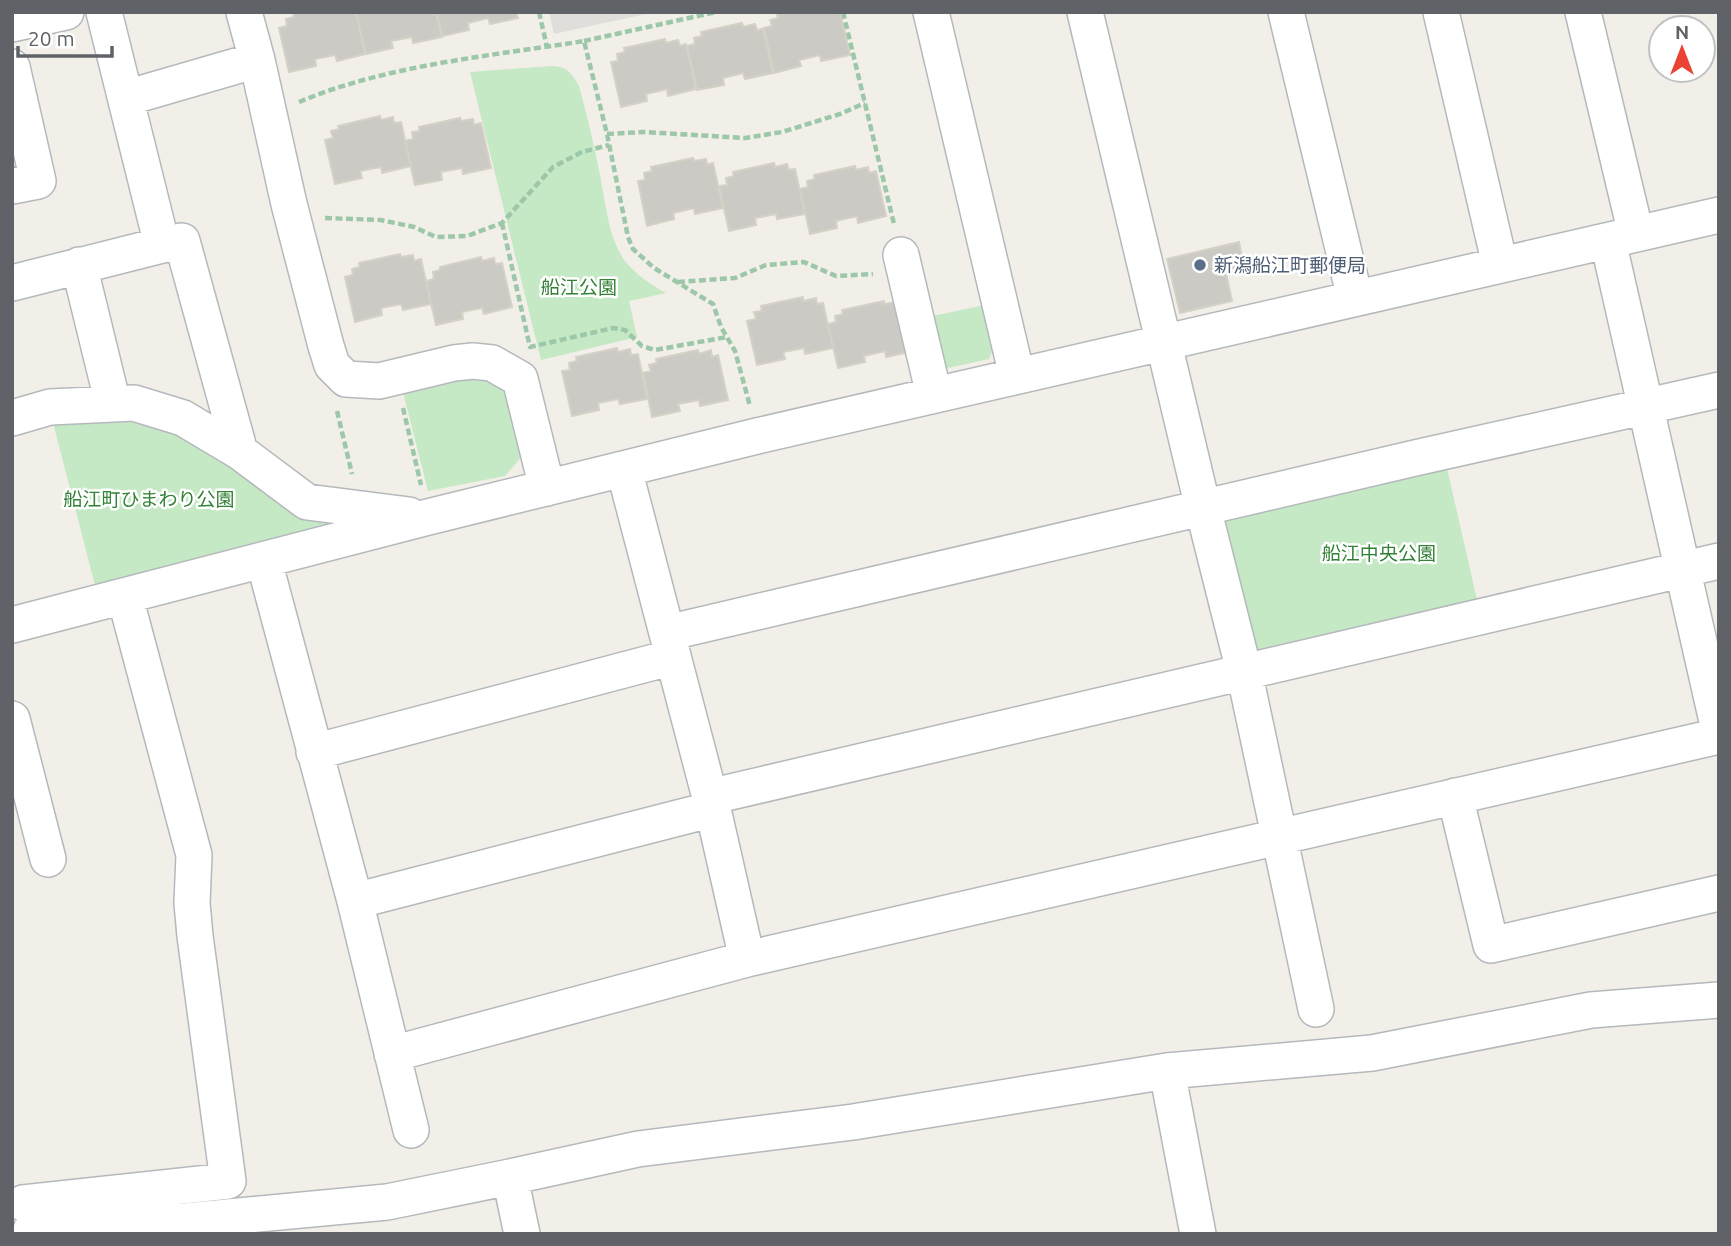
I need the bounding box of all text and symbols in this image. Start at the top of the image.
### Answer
scale bar [18,14,112,58]
north arrow [1647,14,1717,84]
text: N [1675,21,1689,43]
text: 20 m [28,26,75,50]
place label: 新潟船江町郵便局 [1214,254,1366,276]
marker: 新潟船江町郵便局 [1192,257,1208,273]
park label: 船江公園 [541,276,617,298]
park label: 船江町ひまわり公園 [63,488,235,510]
park label: 船江中央公園 [1322,542,1436,564]

